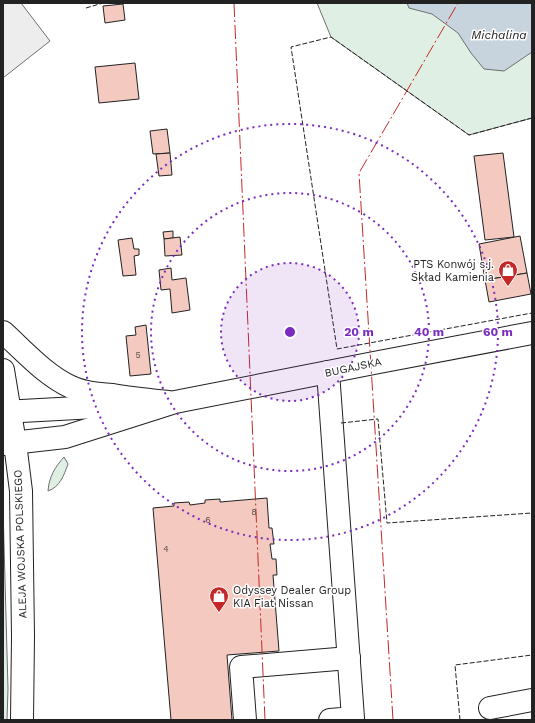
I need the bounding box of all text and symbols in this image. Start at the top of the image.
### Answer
water label: Michalina [471,28,527,42]
place label: PTS Konwój s.j. Skład Kamienia [411,258,494,284]
shop icon: PTS Konwój s.j. Skład Kamienia [497,259,519,287]
centre of rings [283,325,297,339]
text: 20 m [344,325,374,339]
text: 40 m [414,325,444,339]
text: 60 m [483,325,513,339]
house number: 5 [135,350,141,360]
street label: BUGAJSKA [323,355,383,380]
street label: ALEJA WOJSKA POLSKIEGO [11,469,30,619]
house number: 8 [251,507,257,517]
house number: 6 [205,515,211,525]
house number: 4 [163,544,169,554]
place label: Odyssey Dealer Group KIA Fiat Nissan [233,584,351,610]
shop icon: Odyssey Dealer Group KIA Fiat Nissan [208,585,230,613]

